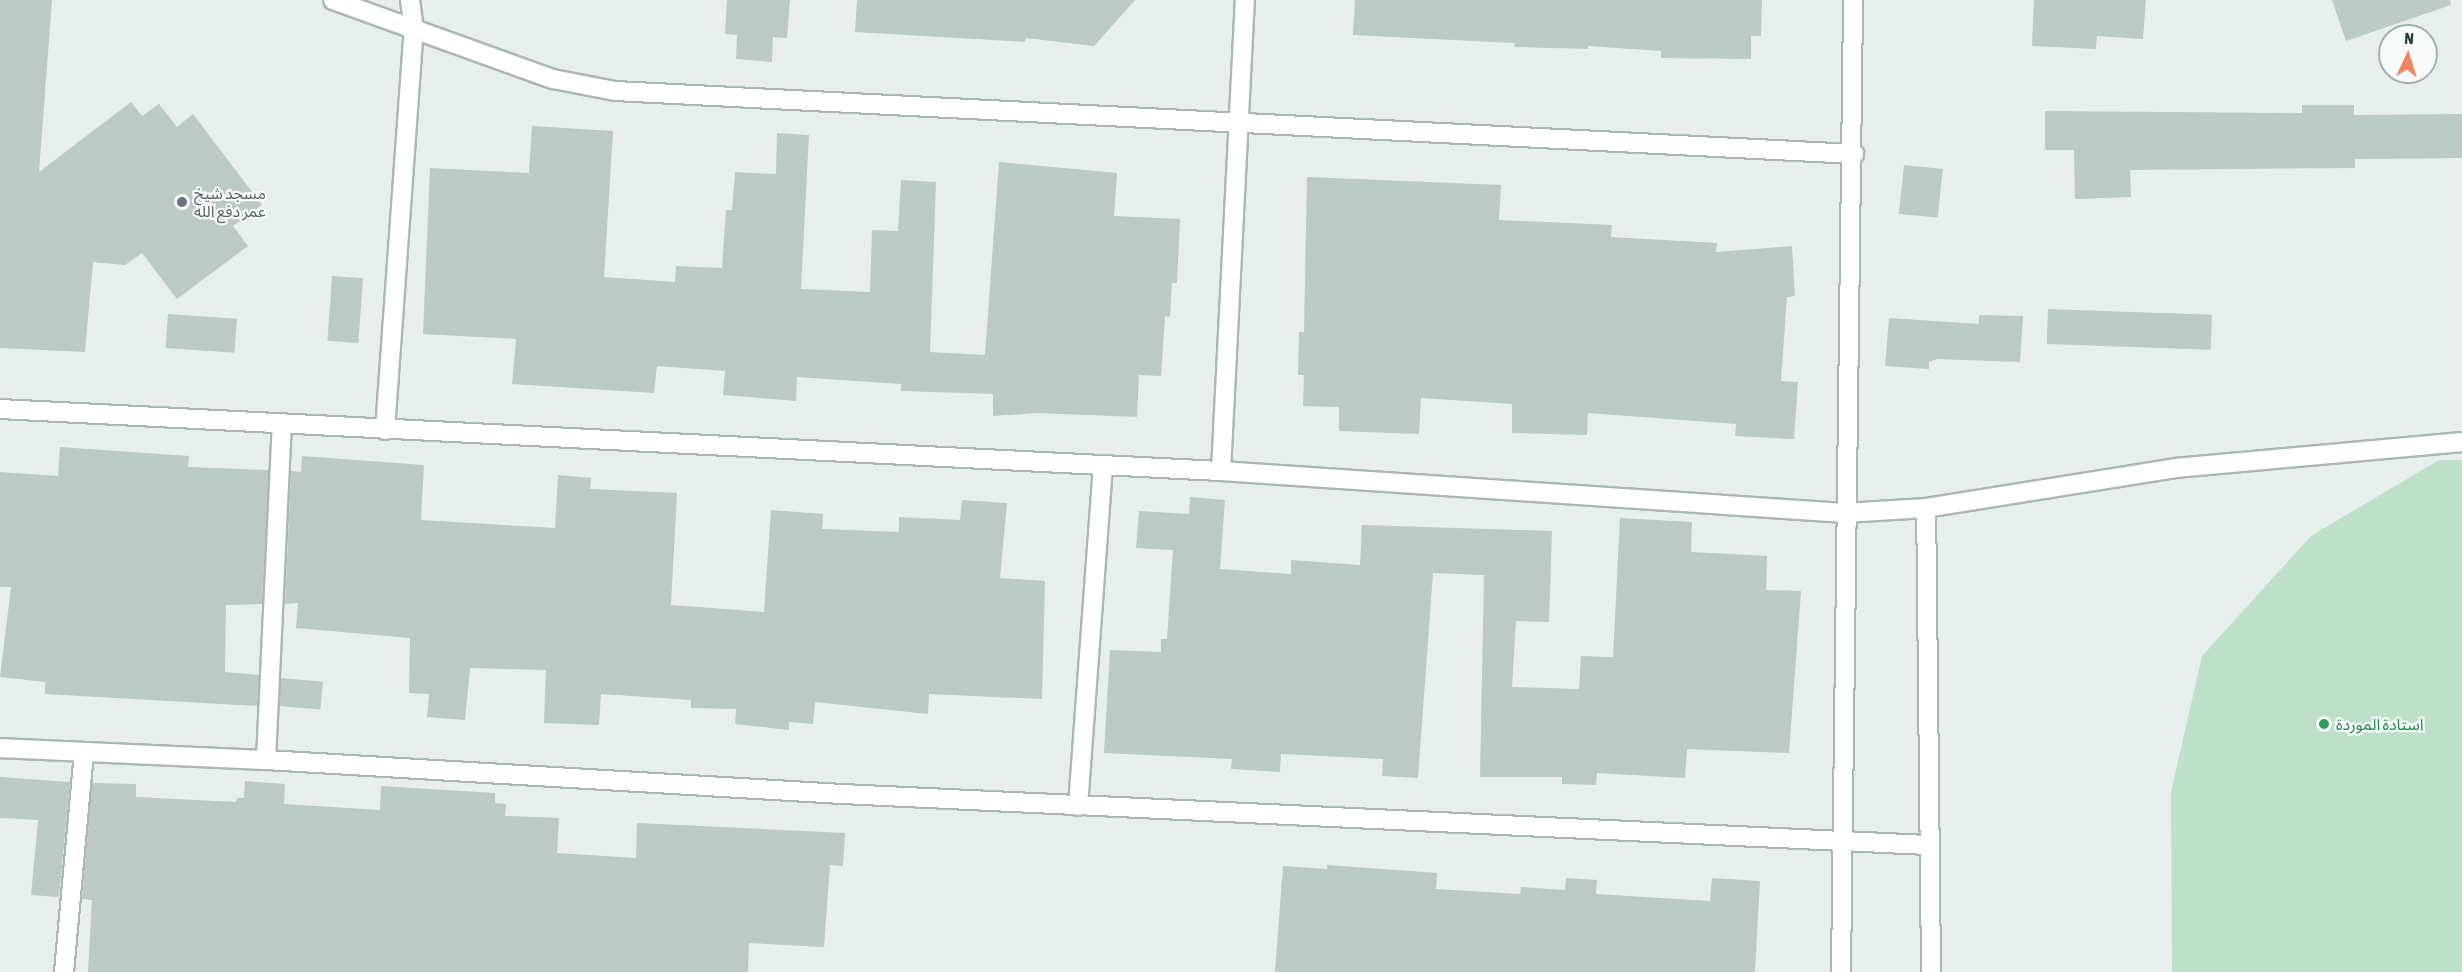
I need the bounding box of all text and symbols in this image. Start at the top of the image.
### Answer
north arrow [2378,24,2438,84]
text: N [2404,29,2414,47]
place label: مسجد شيخ عمر دفع الله [194,183,266,221]
marker: مسجد شيخ عمر دفع الله [175,195,189,209]
place label: استادة الموردة [2336,714,2424,734]
marker: استادة الموردة [2317,717,2331,731]

